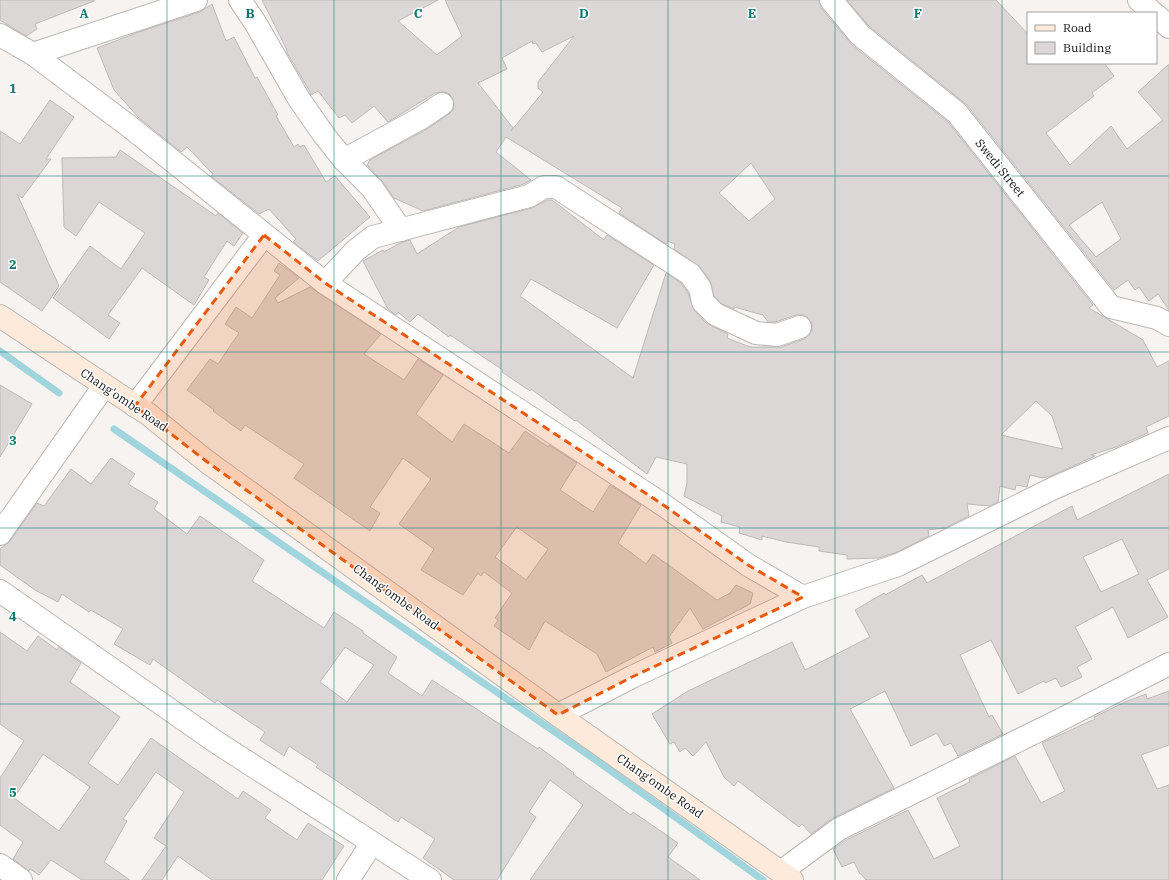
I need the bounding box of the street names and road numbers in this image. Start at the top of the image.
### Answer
street label: Swedi Street [972,136,1028,200]
street label: Chang'ombe Road [78,365,171,434]
street label: Chang'ombe Road [351,560,442,633]
street label: Chang'ombe Road [614,750,706,821]

